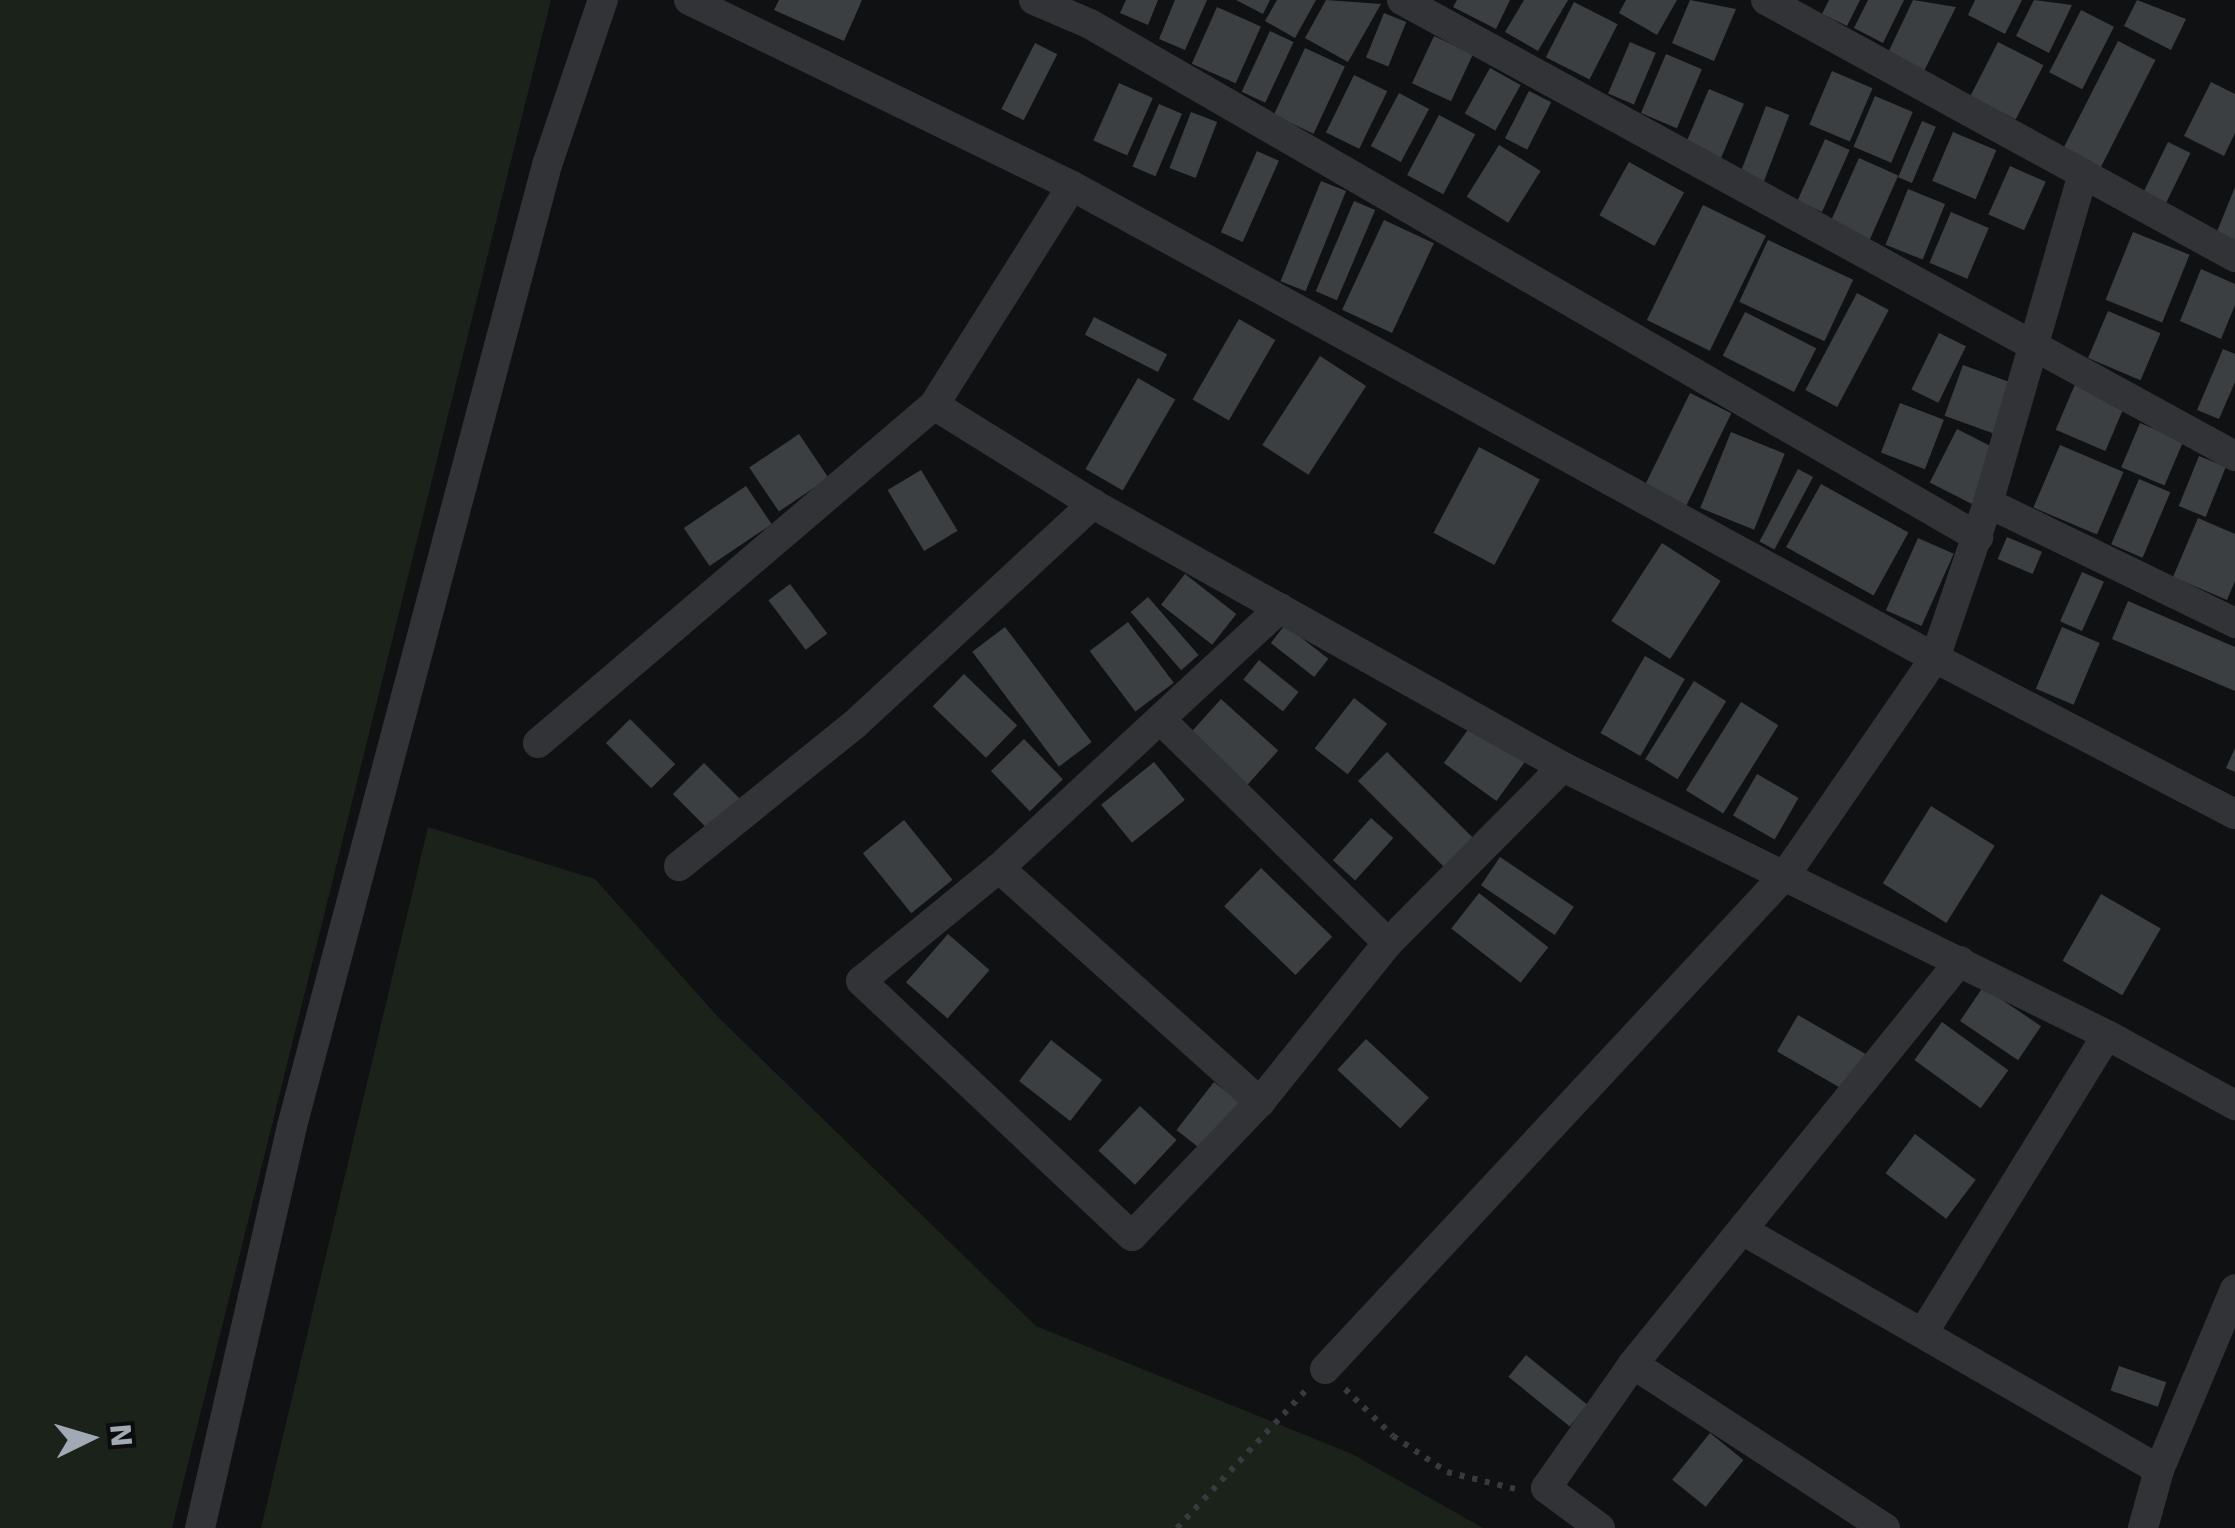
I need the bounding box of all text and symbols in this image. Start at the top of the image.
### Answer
north arrow [40,1388,140,1488]
text: N [103,1422,138,1448]

